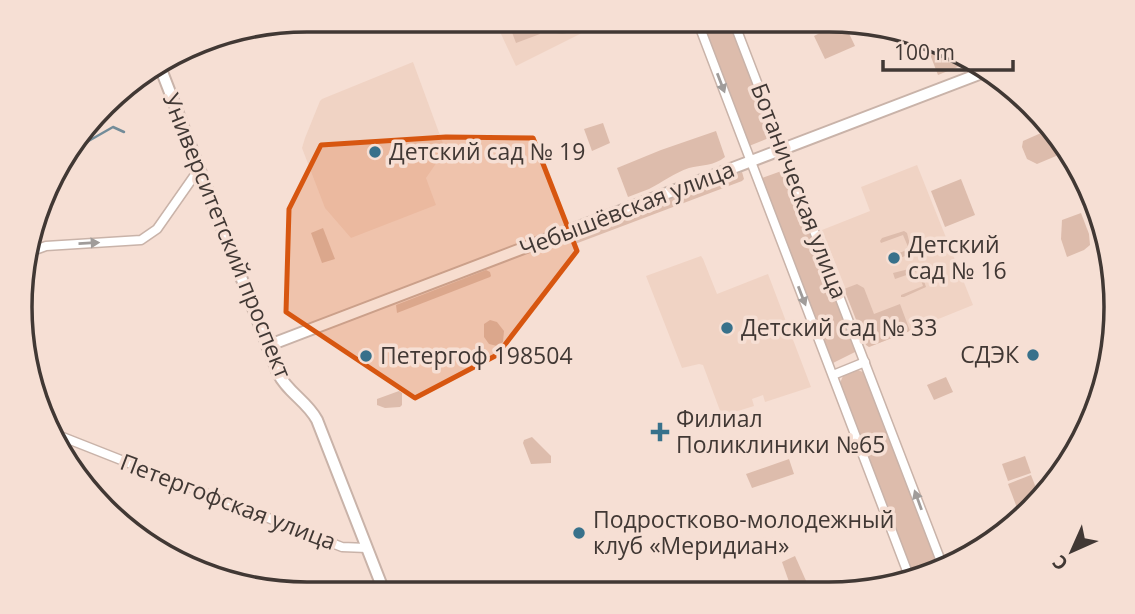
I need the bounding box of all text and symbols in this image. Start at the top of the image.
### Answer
scale bar [883,28,1012,72]
text: 100 m [894,38,955,66]
one-way arrow [716,73,727,94]
street label: Ботаническая улица [744,78,856,303]
street label: Университетский проспект [156,88,300,383]
place label: Детский сад № 19 [389,135,585,167]
marker: Детский сад № 19 [367,144,383,160]
street label: Чебышёвская улица [515,152,739,264]
place label: Детский сад № 16 [908,228,1007,286]
one-way arrow [78,238,100,249]
marker: Детский сад № 16 [886,250,902,266]
one-way arrow [797,286,808,307]
place label: Детский сад № 33 [741,311,937,343]
marker: Детский сад № 33 [719,320,735,336]
place label: СДЭК [960,338,1020,370]
place label: Петергоф 198504 [380,339,573,371]
marker: СДЭК [1025,347,1041,363]
marker: Петергоф 198504 [358,348,374,364]
place label: Филиал Поликлиники №65 [676,402,885,460]
marker: Филиал Поликлиники №65 [650,422,670,442]
street label: Петергофская улица [116,445,341,557]
one-way arrow [912,489,923,510]
place label: Подростково-молодежный клуб «Меридиан» [593,503,894,561]
north arrow [1037,516,1107,586]
marker: Подростково-молодежный клуб «Меридиан» [571,525,587,541]
text: С [1047,550,1073,576]

